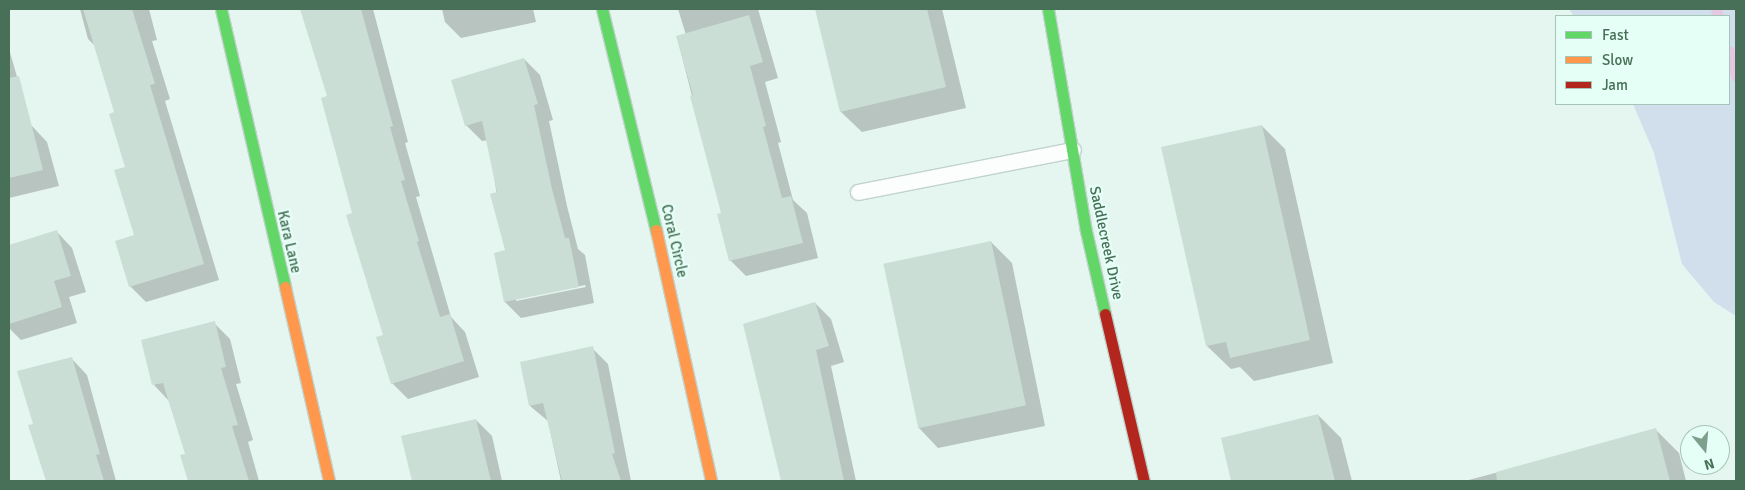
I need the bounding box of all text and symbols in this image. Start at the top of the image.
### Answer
legend [1555,15,1730,105]
text: Fast [1602,26,1629,44]
text: Slow [1602,51,1633,69]
text: Jam [1602,76,1628,94]
street label: Saddlecreek Drive [1085,185,1127,301]
street label: Coral Circle [657,203,691,279]
street label: Kara Lane [273,209,305,275]
north arrow [1680,425,1730,475]
text: N [1702,454,1716,473]

